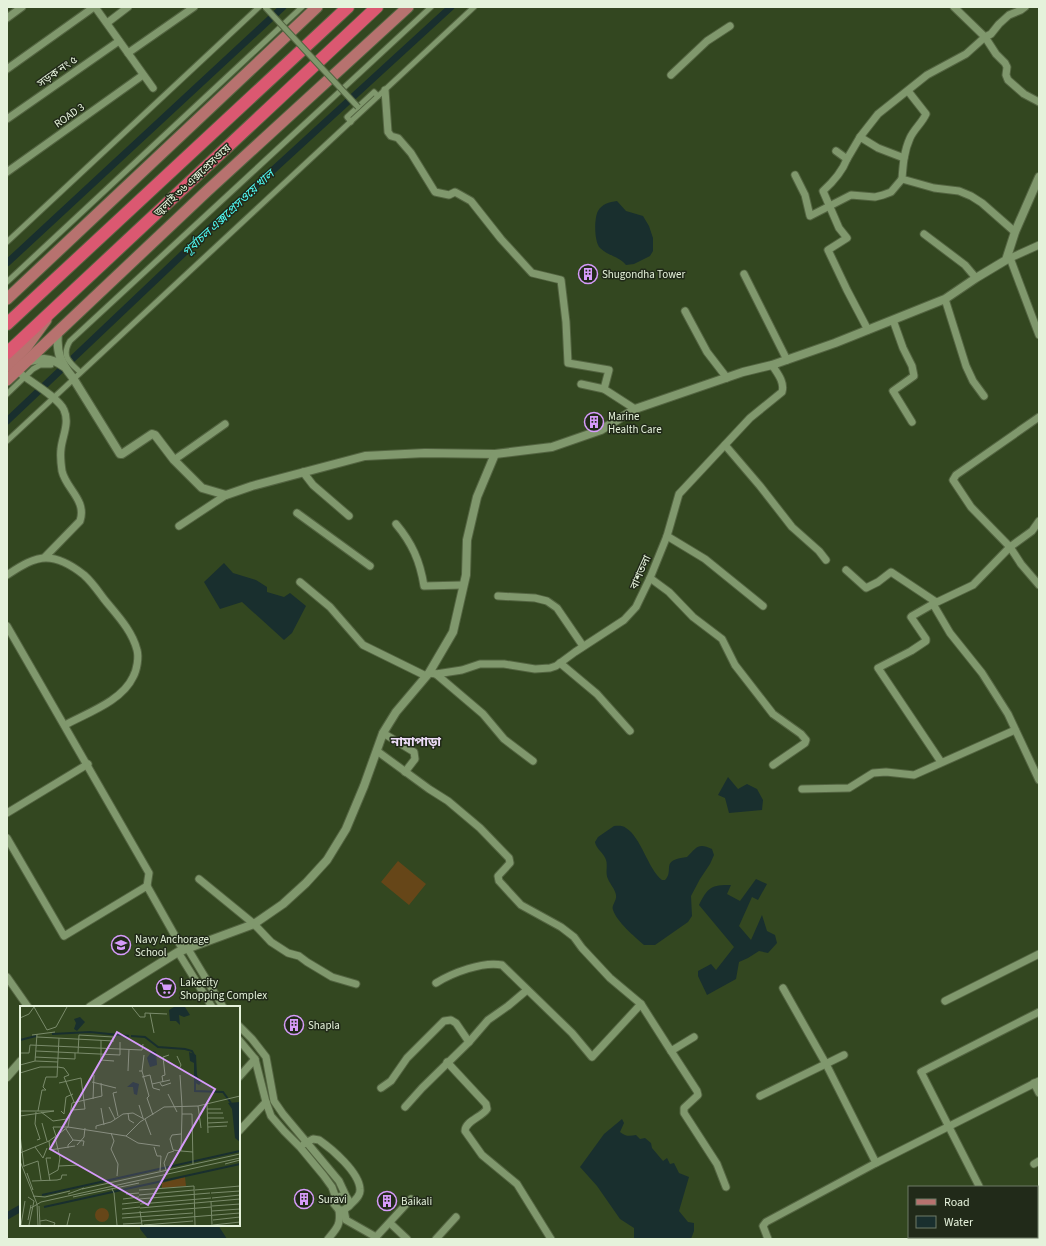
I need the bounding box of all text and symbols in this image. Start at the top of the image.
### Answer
street label: সড়ক নং ৫ [33,52,80,91]
street label: ROAD 3 [51,100,87,131]
street label: জুলাই ৩৬ এক্সপ্রেসওয়ে [150,141,234,221]
water label: পূর্বাচল এক্সপ্রেসওয়ে খাল [179,165,280,261]
building icon: Shugondha Tower [577,263,599,285]
place label: Shugondha Tower [602,267,685,282]
place label: Marine Health Care [608,409,662,437]
building icon: Marine Health Care [583,411,605,433]
street label: বাশতলা [626,552,655,592]
district label: নামাপাড়া [390,733,441,751]
place label: Navy Anchorage School [135,932,210,960]
school or university icon: Navy Anchorage School [110,934,132,956]
place label: Lakecity Shopping Complex [180,975,267,1003]
supermarket icon: Lakecity Shopping Complex [155,977,177,999]
inset map [20,1006,240,1226]
building icon: Shapla [283,1014,305,1036]
place label: Shapla [308,1018,340,1033]
legend [908,1186,1038,1238]
building icon: Suravi [293,1188,315,1210]
building icon: Baikali [376,1190,398,1212]
place label: Suravi [318,1192,347,1207]
place label: Baikali [401,1194,432,1209]
text: Road [944,1194,970,1211]
text: Water [944,1214,974,1231]

